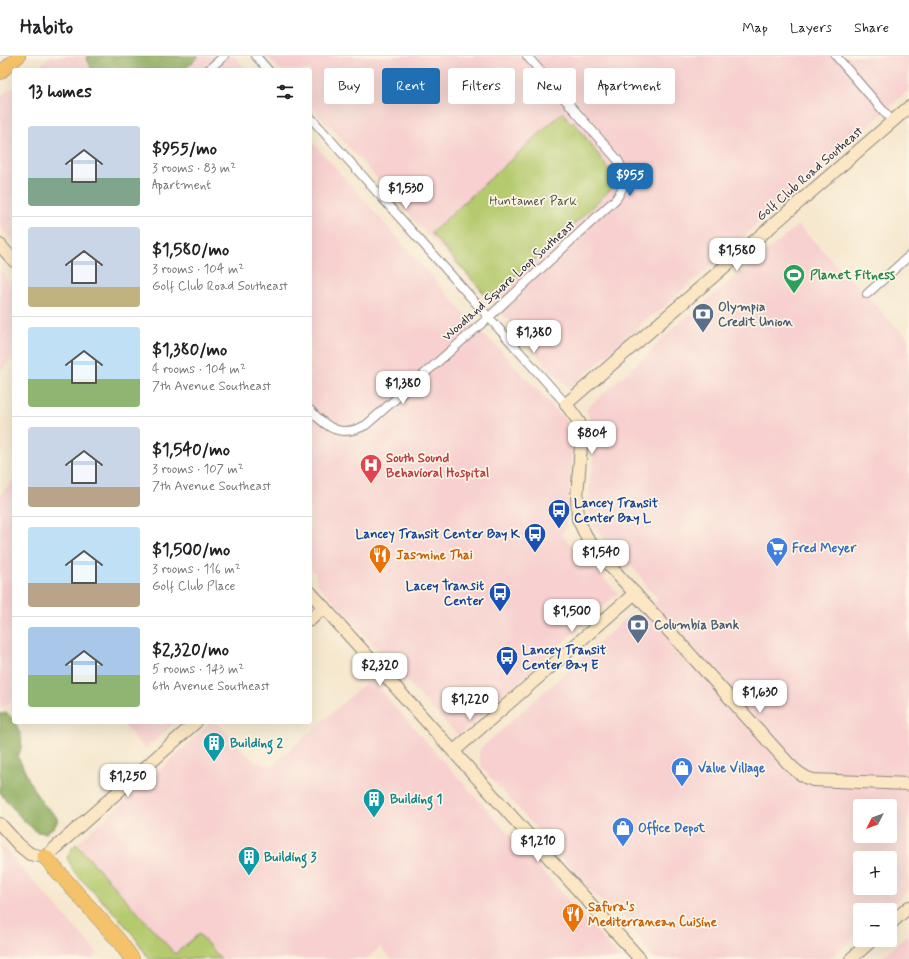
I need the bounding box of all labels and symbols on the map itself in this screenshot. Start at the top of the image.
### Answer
street label: Golf Club Road Southeast [753,123,867,225]
pin: $955 [606,163,654,197]
pin: $1,530 [373,176,439,210]
park label: Huntamer Park [489,193,577,210]
street label: Woodland Square Loop Southeast [439,217,579,345]
pin: $1,580 [704,238,770,272]
sports icon: Planet Fitness [781,262,807,295]
place label: Planet Fitness [810,267,895,284]
place label: Olympia Credit Union [718,299,794,331]
bank icon: Olympia Credit Union [690,301,716,334]
pin: $1,380 [501,320,567,354]
pin: $1,380 [370,371,436,405]
pin: $804 [568,421,616,455]
place label: South Sound Behavioral Hospital [386,450,489,482]
hospital icon: South Sound Behavioral Hospital [358,452,384,485]
place label: Lancey Transit Center Bay L [574,495,659,527]
bus stop icon: Lancey Transit Center Bay L [546,497,572,530]
bus stop icon: Lancey Transit Center Bay K [522,521,548,554]
place label: Lancey Transit Center Bay K [355,526,521,543]
supermarket icon: Fred Meyer [764,535,790,568]
pin: $1,540 [568,540,634,574]
place label: Fred Meyer [792,540,857,557]
restaurant icon: Jasmine Thai [367,542,393,575]
place label: Jasmine Thai [396,547,473,564]
place label: Lacey Transit Center [406,578,484,610]
bus stop icon: Lacey Transit Center [487,580,513,613]
pin: $1,500 [539,599,605,633]
bank icon: Columbia Bank [625,612,651,645]
place label: Columbia Bank [654,617,740,634]
place label: Lancey Transit Center Bay E [522,642,607,674]
bus stop icon: Lancey Transit Center Bay E [494,644,520,677]
pin: $2,320 [347,653,413,687]
pin: $1,630 [727,680,793,714]
pin: $1,220 [437,687,503,721]
building icon: Building 2 [201,730,227,763]
place label: Building 2 [230,735,284,755]
shop icon: Value Village [669,755,695,788]
place label: Value Village [698,760,765,778]
pin: $1,250 [95,764,161,798]
building icon: Building 1 [361,786,387,819]
place label: Building 1 [390,791,443,811]
north arrow [853,799,897,843]
shop icon: Office Depot [610,815,636,848]
place label: Office Depot [638,820,706,837]
pin: $1,210 [505,829,571,863]
building icon: Building 3 [236,844,262,877]
place label: Building 3 [264,849,317,869]
place label: Safura's Mediterranean Cuisine [588,899,718,931]
restaurant icon: Safura's Mediterranean Cuisine [560,901,586,934]

